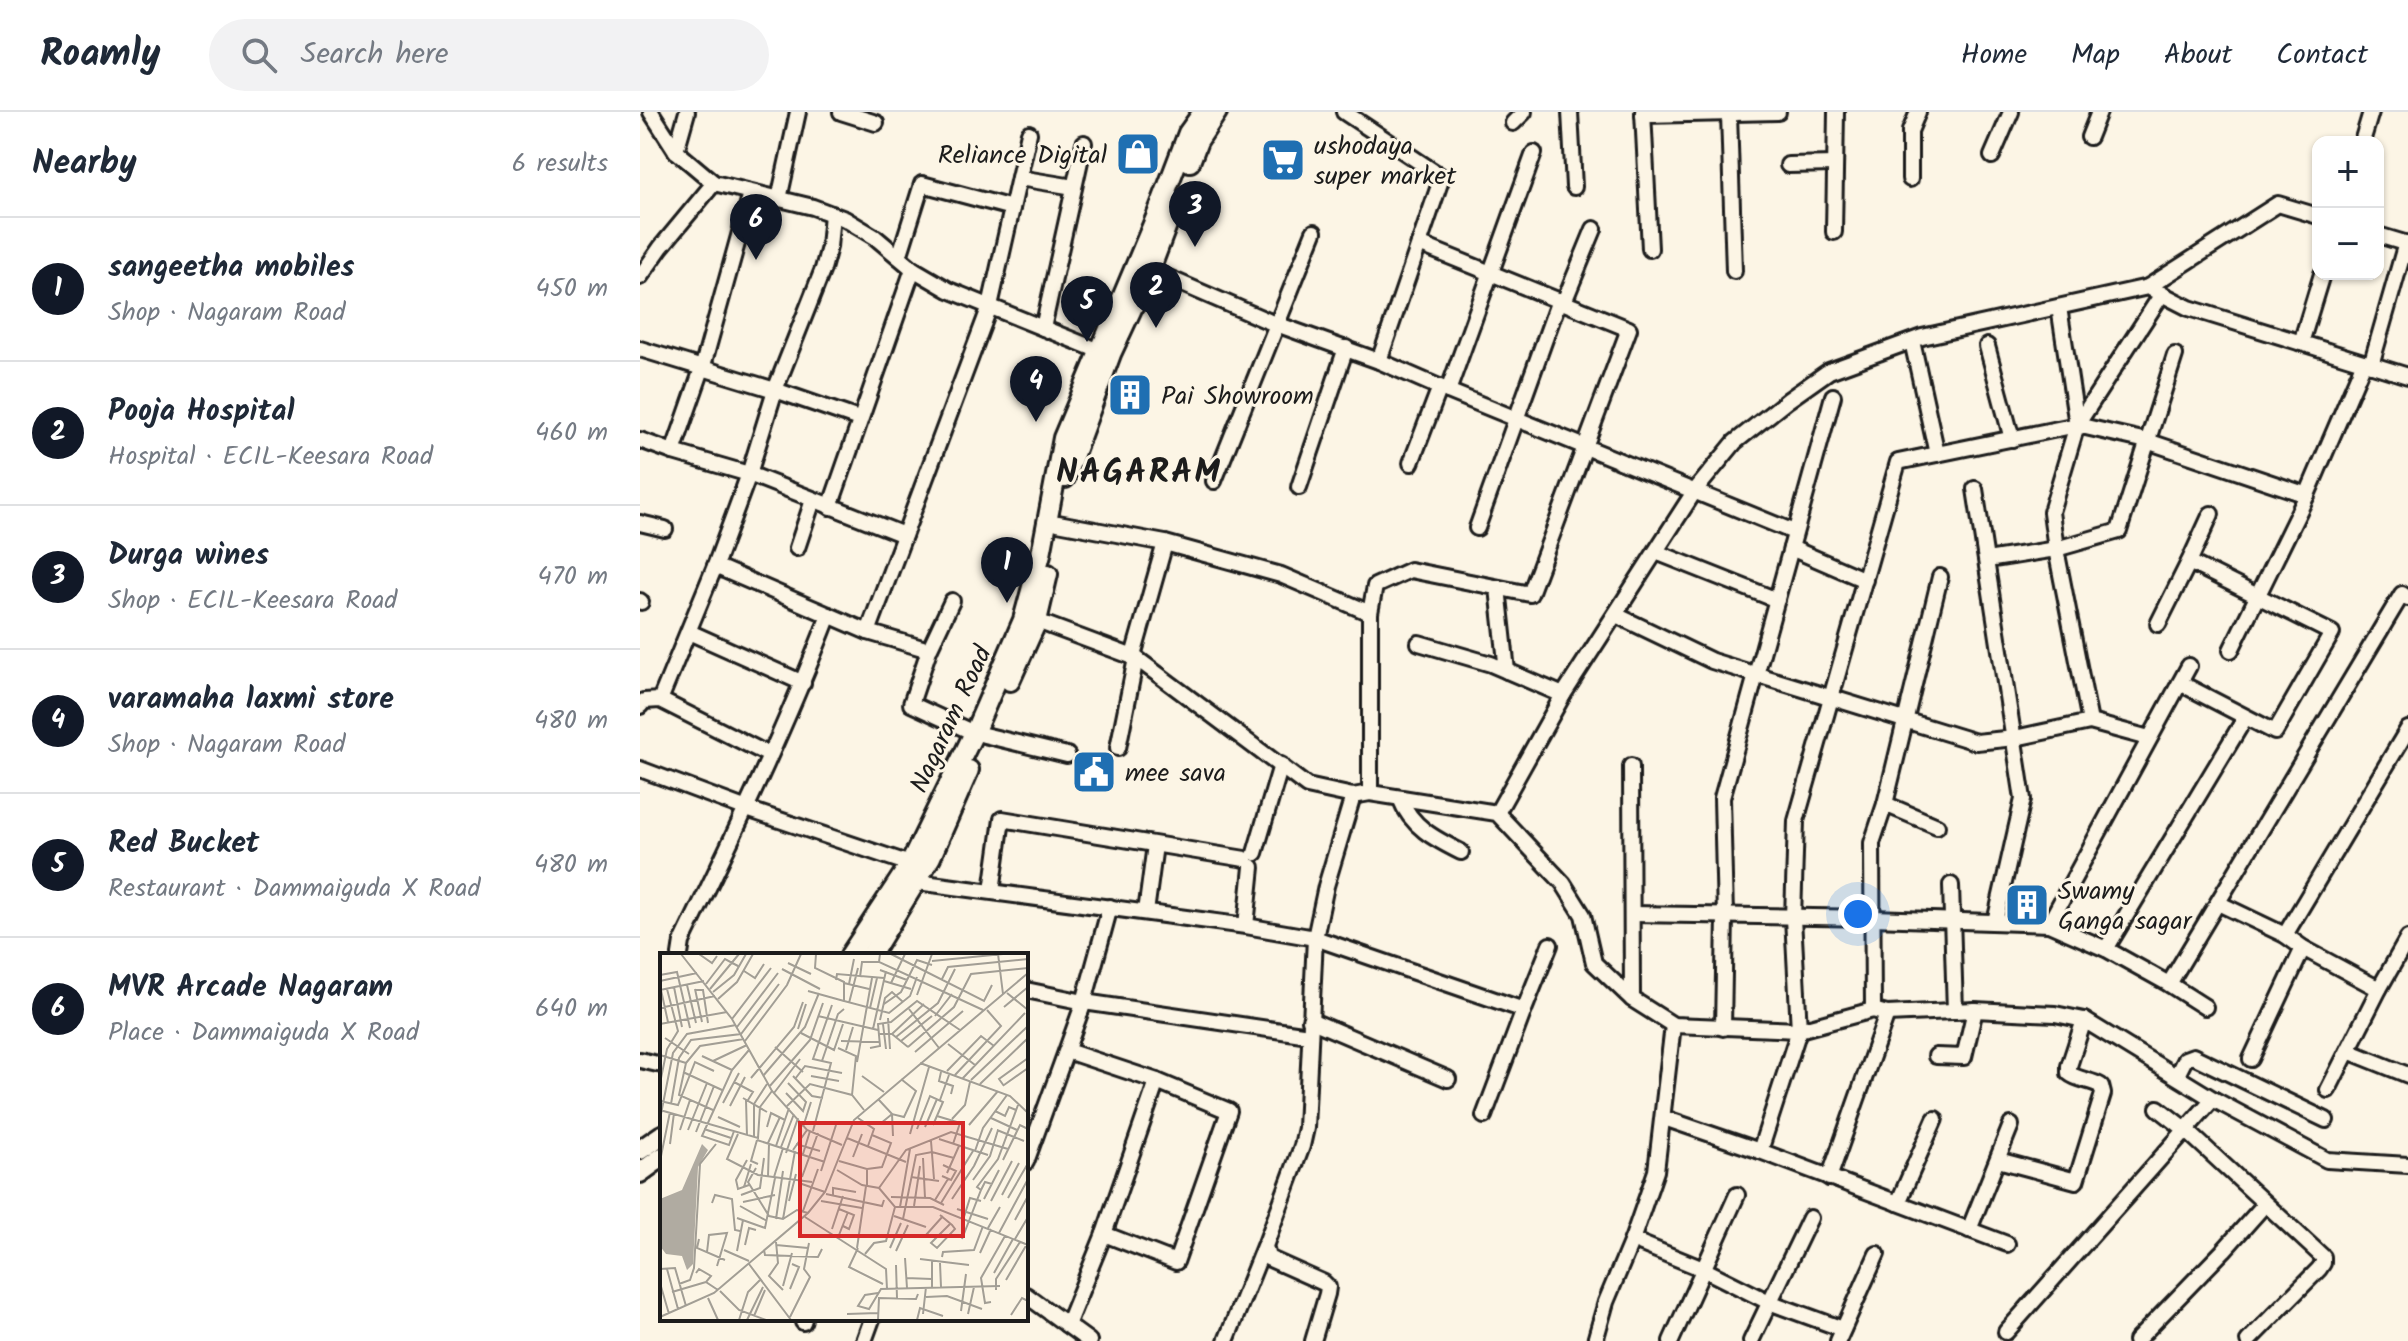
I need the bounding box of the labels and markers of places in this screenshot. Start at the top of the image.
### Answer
place label: ushodaya super market [1314,126,1457,198]
shop icon: Reliance Digital [1114,130,1162,178]
place label: Reliance Digital [938,135,1107,177]
supermarket icon: ushodaya super market [1259,136,1307,184]
pin: 3 [1169,181,1221,247]
pin: 6 [730,194,782,260]
pin: 2 [1130,262,1182,328]
pin: 5 [1061,276,1113,342]
pin: 4 [1010,356,1062,422]
building icon: Pai Showroom [1106,371,1154,419]
place label: Pai Showroom [1161,376,1314,418]
pin: 1 [981,537,1033,603]
public building icon: mee sava [1070,748,1118,796]
place label: mee sava [1125,753,1226,795]
place label: Swamy Ganga sagar [2058,871,2193,943]
building icon: Swamy Ganga sagar [2003,881,2051,929]

